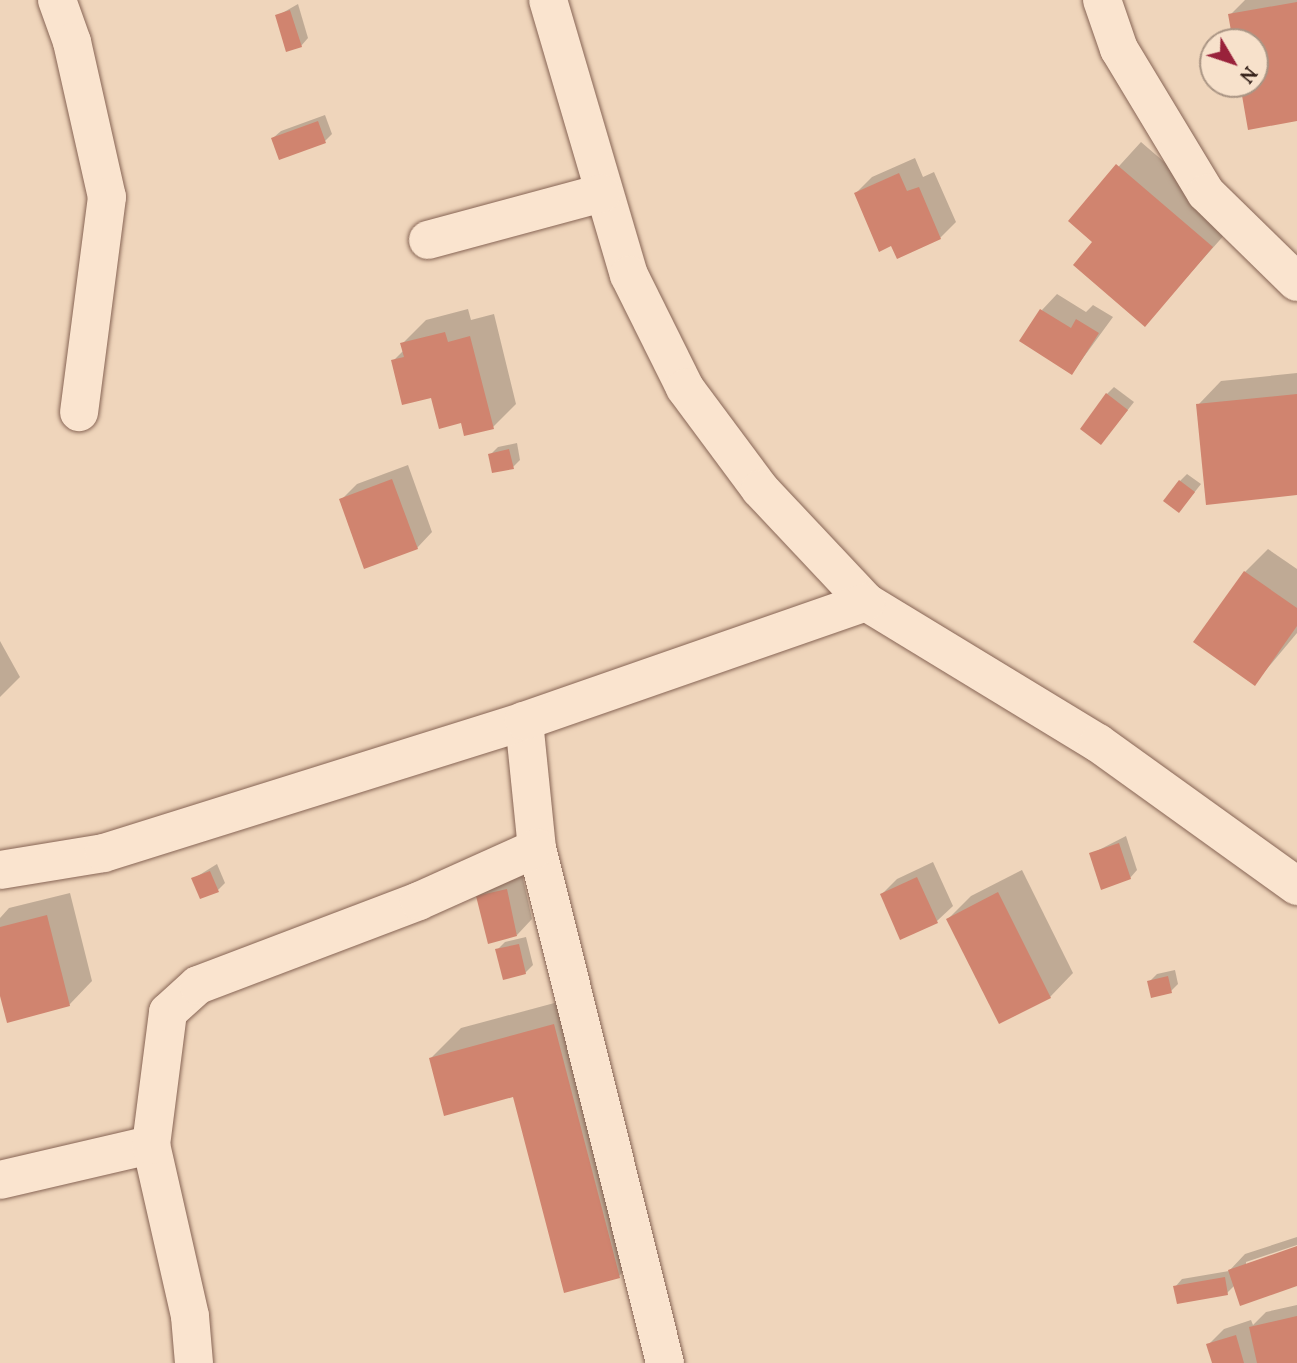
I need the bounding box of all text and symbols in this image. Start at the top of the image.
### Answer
north arrow [1199,28,1269,98]
text: N [1235,62,1263,88]

